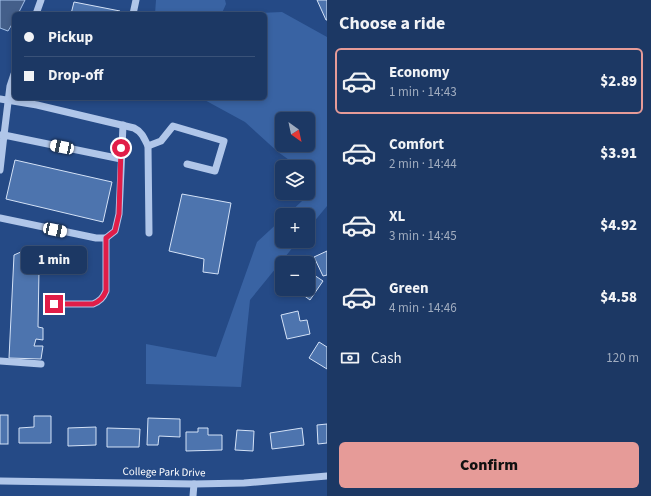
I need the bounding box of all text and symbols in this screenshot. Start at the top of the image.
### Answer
text: Choose a ride [339,11,445,36]
text: Pickup [48,27,93,48]
text: Economy [389,62,450,83]
icon: car [341,63,377,99]
text: Drop-off [48,65,103,86]
text: $2.89 [600,71,637,92]
text: 1 min · 14:43 [389,83,457,101]
north arrow [275,112,315,152]
map controls [275,112,315,296]
text: Comfort [389,134,444,155]
icon: car [341,135,377,171]
car [49,139,75,155]
route start [112,139,130,157]
text: $3.91 [600,143,637,164]
text: 2 min · 14:44 [389,155,457,173]
button: layers [275,160,315,200]
text: XL [389,206,405,227]
icon: car [341,207,377,243]
button: + [275,208,315,248]
text: $4.92 [600,215,637,236]
car [42,222,68,238]
text: 3 min · 14:45 [389,227,457,245]
callout: 1 min [21,246,87,274]
text: 1 min [38,251,70,269]
button: − [275,256,315,296]
text: Green [389,278,429,299]
icon: car [341,279,377,315]
text: $4.58 [600,287,637,308]
route end [45,295,63,313]
text: 4 min · 14:46 [389,299,457,317]
icon: cash [339,347,361,369]
text: Cash [371,348,402,369]
text: 120 m [606,349,639,367]
button: Confirm [339,442,639,488]
street label: College Park Drive [122,464,206,480]

